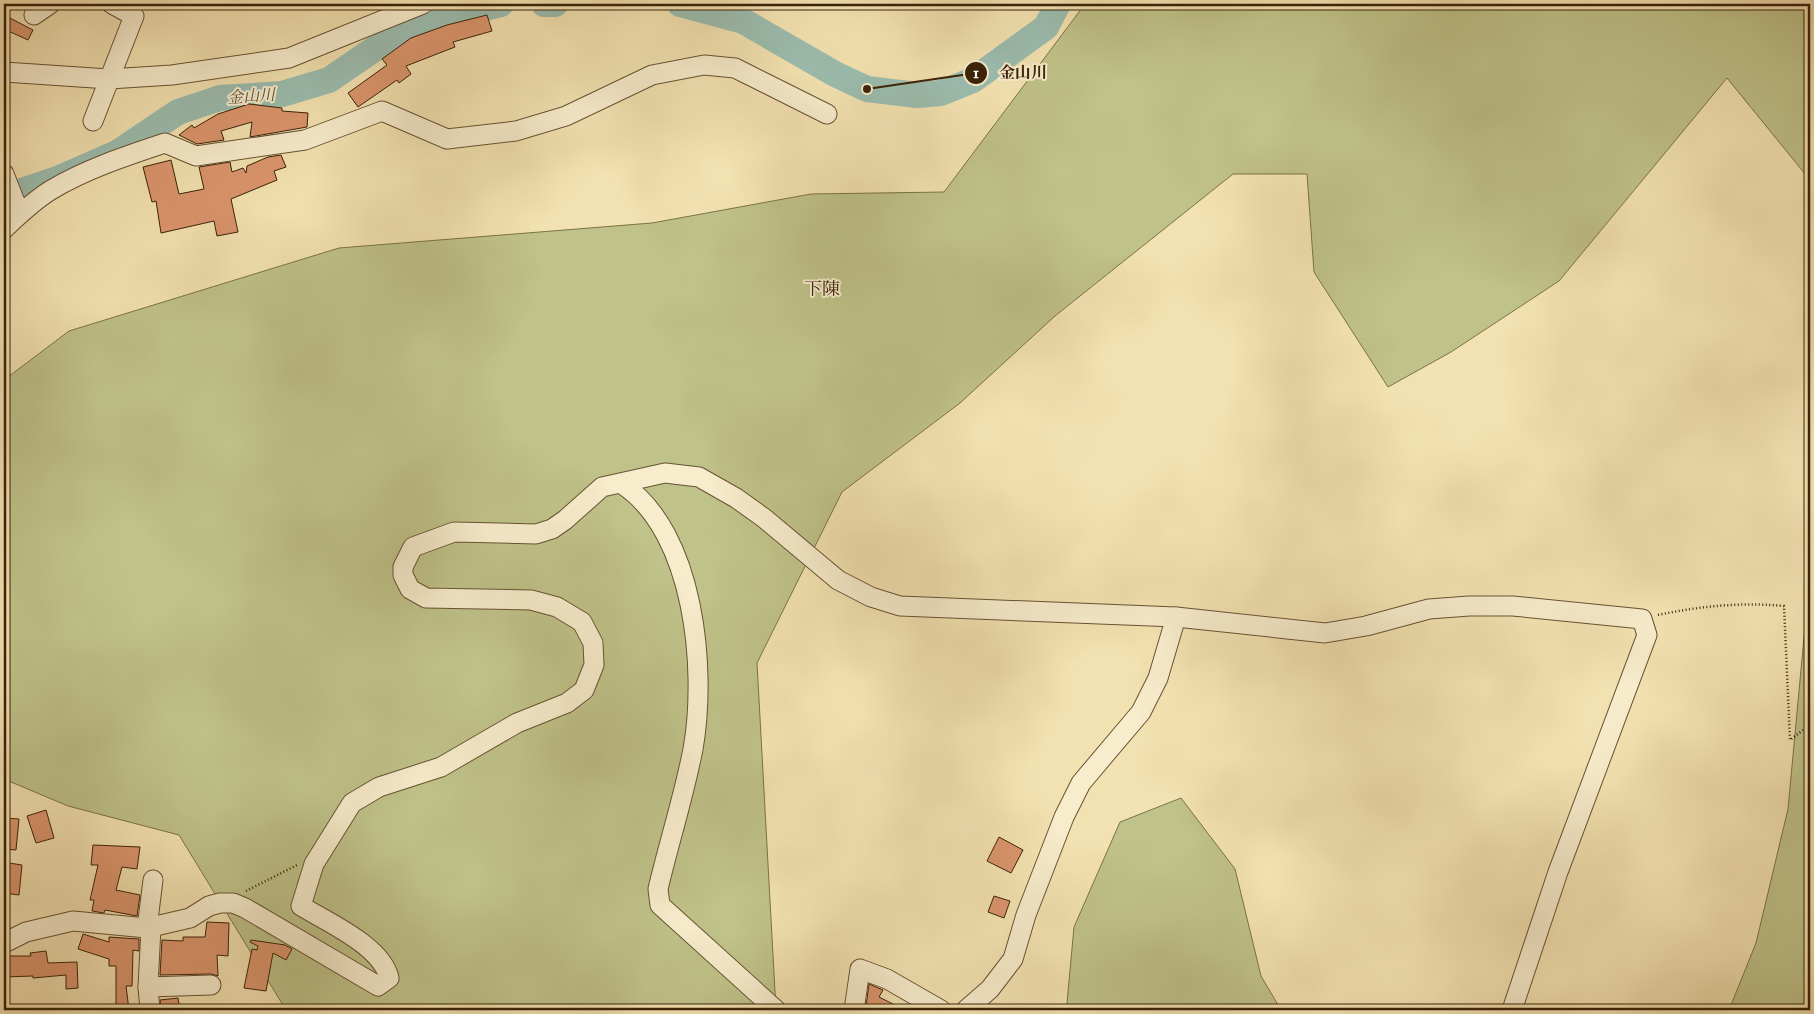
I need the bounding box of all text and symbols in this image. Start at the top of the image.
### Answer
callout: 金山川 [964,57,1057,88]
text: 金山川 [999,63,1047,82]
text: 1 [973,64,979,82]
water label: 金山川 [226,85,278,107]
district label: 下陳 [804,278,840,300]

